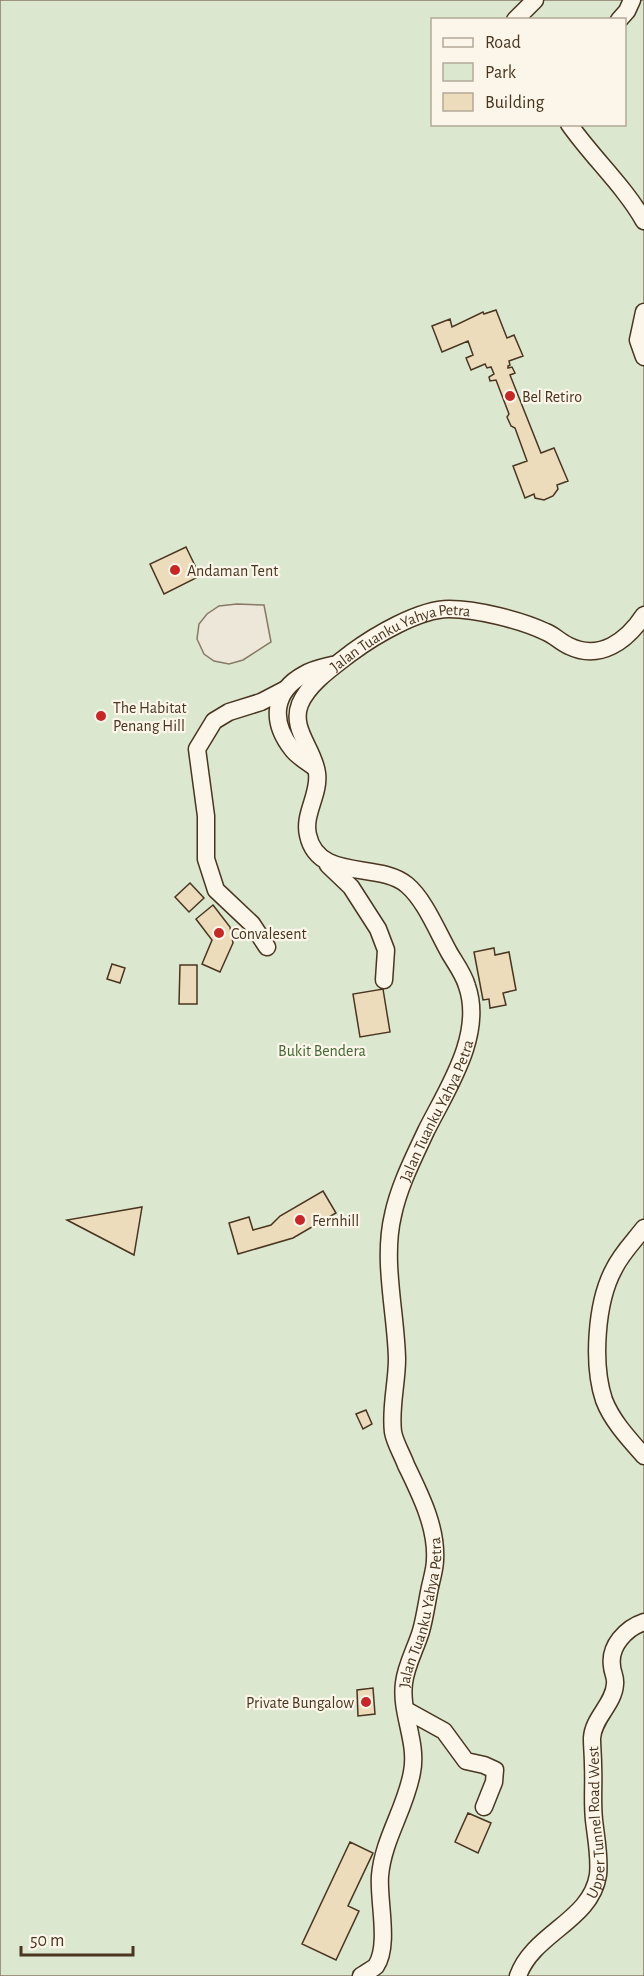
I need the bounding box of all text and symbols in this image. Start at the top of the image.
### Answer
legend [431,18,626,126]
text: Road [485,34,521,52]
text: Park [485,64,517,82]
text: Building [485,94,545,112]
marker: Bel Retiro [503,389,517,403]
place label: Bel Retiro [522,389,582,405]
marker: Andaman Tent [168,563,182,577]
place label: Andaman Tent [187,563,278,579]
street label: Jalan Tuanku Yahya Petra [328,602,471,675]
place label: The Habitat Penang Hill [113,700,187,734]
marker: The Habitat Penang Hill [94,709,108,723]
marker: Convalesent [212,926,226,940]
place label: Convalesent [231,926,307,942]
street label: Jalan Tuanku Yahya Petra [397,1038,476,1184]
park label: Bukit Bendera [278,1043,366,1059]
marker: Fernhill [293,1213,307,1227]
place label: Fernhill [312,1213,359,1229]
street label: Jalan Tuanku Yahya Petra [397,1536,444,1689]
place label: Private Bungalow [246,1695,354,1711]
marker: Private Bungalow [359,1695,373,1709]
street label: Upper Tunnel Road West [584,1746,608,1901]
scale bar [21,1919,134,1957]
text: 50 m [30,1932,64,1950]

